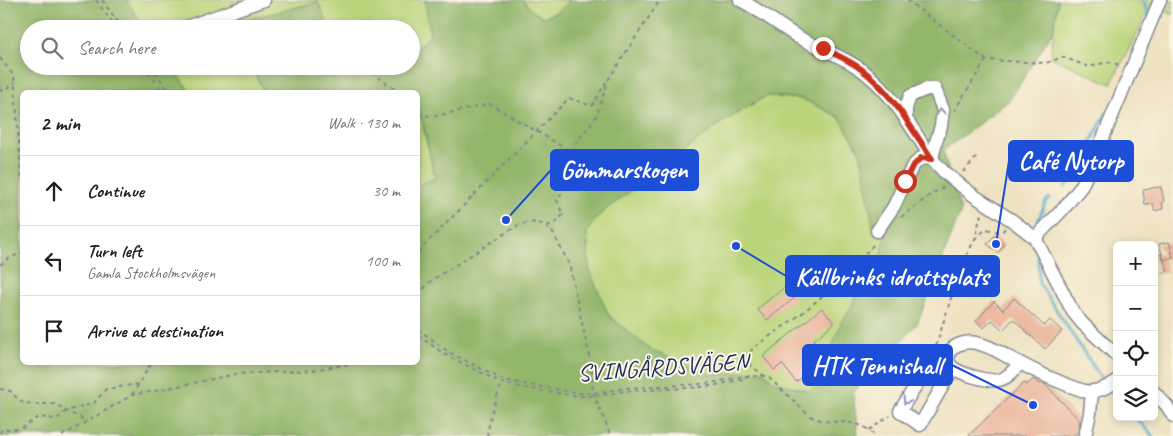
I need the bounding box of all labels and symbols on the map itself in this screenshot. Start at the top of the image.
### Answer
route end [812,37,835,60]
one-way arrow [936,107,947,115]
callout: Café Nytorp [1009,141,1133,181]
text: Café Nytorp [1019,145,1125,177]
callout: Gömmarskogen [551,150,698,190]
text: Gömmarskogen [561,154,689,186]
route start [894,170,917,193]
callout: Källbrinks idrottsplats [786,256,999,296]
text: Källbrinks idrottsplats [795,261,991,293]
callout: HTK Tennishall [803,345,952,385]
street label: SVINGÅRDSVÄGEN [577,346,753,388]
text: HTK Tennishall [812,350,946,382]
one-way arrow [903,396,912,405]

